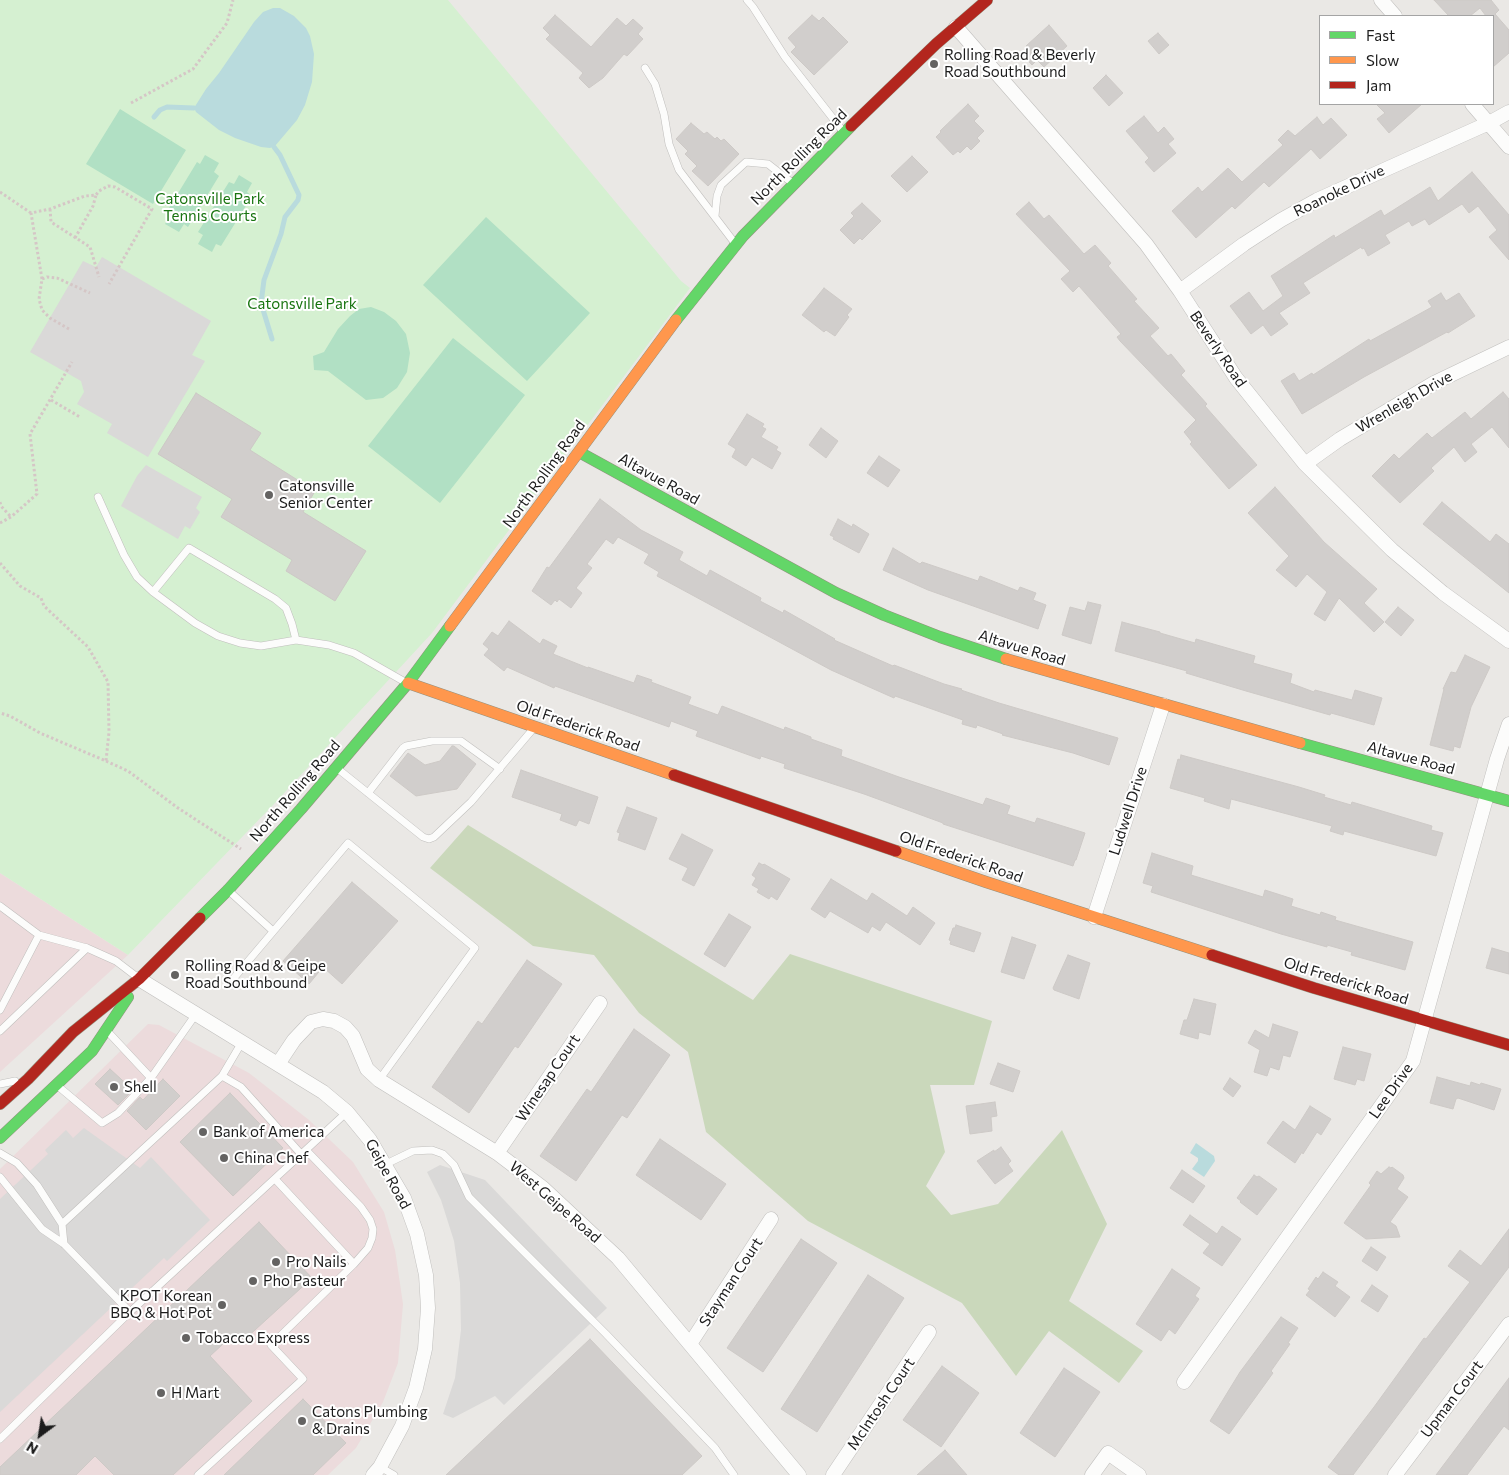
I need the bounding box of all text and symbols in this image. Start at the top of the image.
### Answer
legend [1319,15,1494,105]
text: Fast [1366,26,1395,44]
place label: Rolling Road & Beverly Road Southbound [944,46,1096,81]
text: Slow [1366,51,1399,69]
marker: Rolling Road & Beverly Road Southbound [928,58,940,70]
text: Jam [1366,76,1391,94]
street label: North Rolling Road [747,105,851,209]
street label: Roanoke Drive [1291,161,1387,221]
park label: Catonsville Park Tennis Courts [155,190,265,225]
park label: Catonsville Park [247,295,357,313]
street label: Beverly Road [1186,307,1250,391]
street label: Wrenleigh Drive [1353,367,1455,437]
street label: North Rolling Road [499,417,589,531]
street label: Altavue Road [615,449,703,509]
place label: Catonsville Senior Center [279,477,373,512]
marker: Catonsville Senior Center [263,489,275,501]
street label: Altavue Road [976,626,1068,670]
street label: Old Frederick Road [514,696,642,756]
street label: North Rolling Road [246,737,344,845]
street label: Altavue Road [1365,738,1457,778]
street label: Ludwell Drive [1105,764,1151,858]
street label: Old Frederick Road [897,827,1025,887]
street label: Old Frederick Road [1281,953,1411,1009]
place label: Rolling Road & Geipe Road Southbound [185,957,326,992]
marker: Rolling Road & Geipe Road Southbound [169,969,181,981]
street label: Winesap Court [512,1031,584,1125]
street label: Lee Drive [1365,1060,1417,1122]
place label: Shell [124,1078,157,1096]
marker: Shell [108,1081,120,1093]
place label: Bank of America [213,1123,324,1141]
marker: Bank of America [197,1126,209,1138]
street label: Geipe Road [361,1136,415,1212]
place label: China Chef [234,1149,309,1167]
marker: China Chef [218,1152,230,1164]
street label: West Geipe Road [506,1157,604,1247]
street label: Stayman Court [696,1234,766,1330]
place label: Pro Nails [286,1253,347,1271]
marker: Pro Nails [270,1256,282,1268]
place label: Pho Pasteur [263,1272,345,1290]
marker: Pho Pasteur [247,1275,259,1287]
place label: KPOT Korean BBQ & Hot Pot [110,1287,212,1322]
marker: KPOT Korean BBQ & Hot Pot [216,1299,228,1311]
place label: Tobacco Express [196,1329,310,1347]
marker: Tobacco Express [180,1332,192,1344]
street label: McIntosh Court [844,1354,918,1454]
street label: Upman Court [1417,1357,1487,1441]
place label: H Mart [171,1384,219,1402]
marker: H Mart [155,1387,167,1399]
place label: Catons Plumbing & Drains [312,1403,428,1438]
north arrow [15,1410,65,1460]
marker: Catons Plumbing & Drains [296,1415,308,1427]
text: N [23,1438,41,1458]

